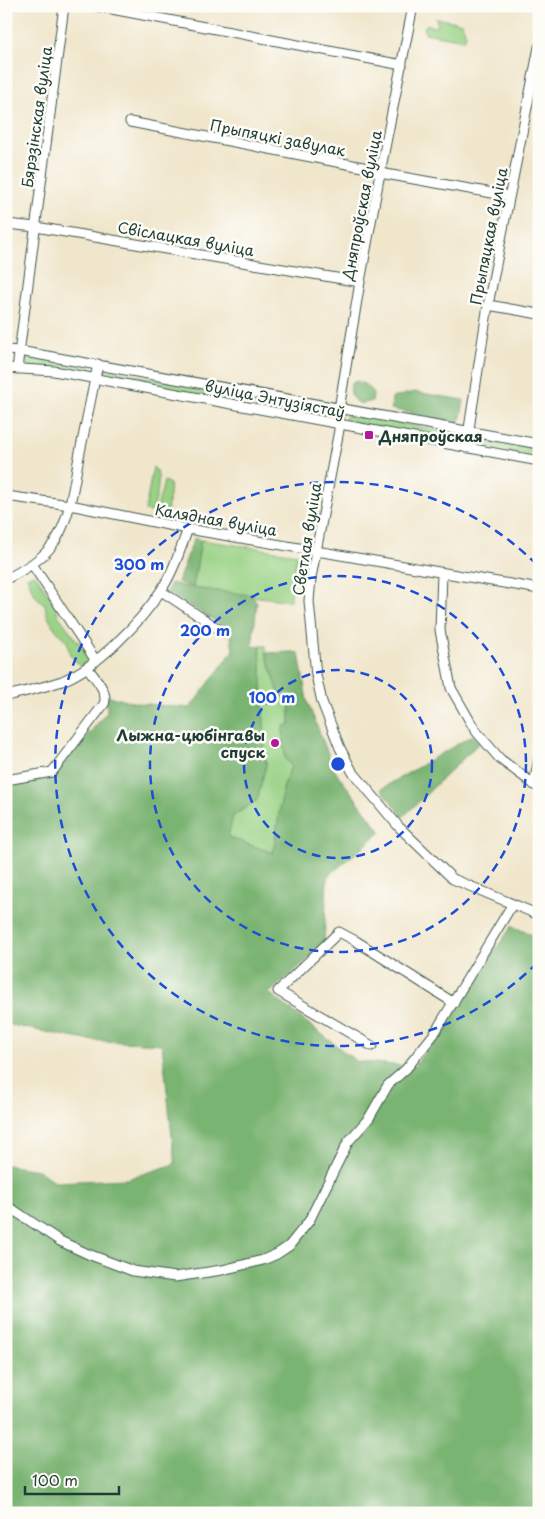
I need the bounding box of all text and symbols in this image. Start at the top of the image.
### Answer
street label: Бярэзінская вуліца [15,44,57,189]
street label: Прыпяцкі завулак [208,113,348,161]
street label: Дняпроўская вуліца [335,127,387,283]
street label: Прыпяцкая вуліца [463,165,513,307]
street label: Свіслацкая вуліца [116,215,257,261]
street label: вуліца Энтузіястаў [203,373,347,423]
place label: Дняпроўская [378,424,483,447]
marker: Дняпроўская [363,429,375,441]
street label: Светлая вуліца [286,480,326,597]
street label: Калядная вуліца [153,497,280,541]
text: 300 m [114,552,164,575]
text: 200 m [180,618,230,641]
text: 100 m [249,685,295,708]
place label: Лыжна-цюбінгавы спуск [117,723,265,763]
marker: Лыжна-цюбінгавы спуск [269,737,281,749]
centre of rings [329,755,347,773]
scale bar [25,1464,119,1496]
text: 100 m [32,1468,78,1491]

